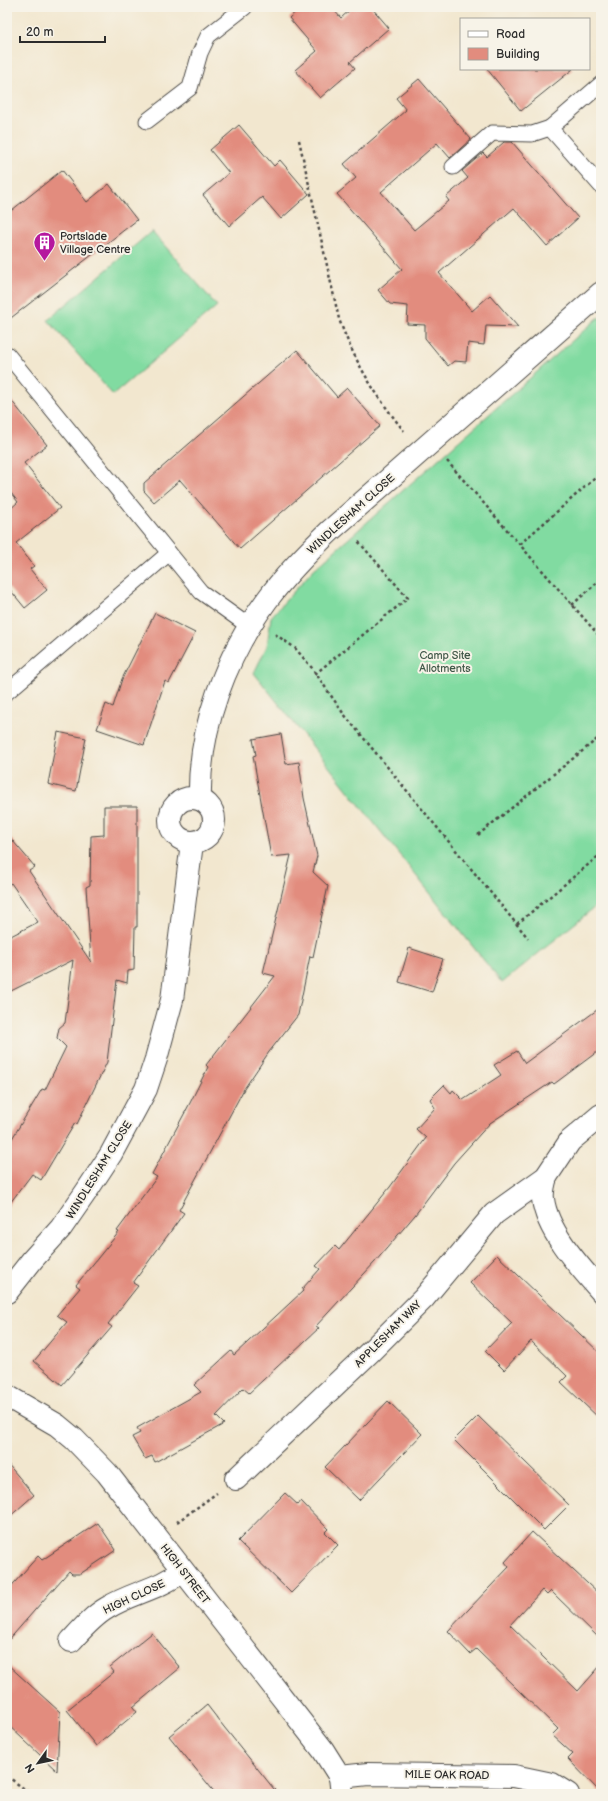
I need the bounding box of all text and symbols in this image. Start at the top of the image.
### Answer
scale bar [20,18,105,44]
legend [460,18,590,70]
text: 20 m [26,25,53,40]
text: Road [496,27,525,42]
text: Building [496,47,540,62]
building icon: Portslade Village Centre [32,229,58,262]
place label: Portslade Village Centre [60,230,131,256]
street label: WINDLESHAM CLOSE [305,471,397,557]
park label: Camp Site Allotments [419,649,471,675]
street label: WINDLESHAM CLOSE [63,1119,135,1221]
street label: APPLESHAM WAY [352,1298,424,1370]
street label: HIGH STREET [158,1541,213,1607]
street label: HIGH CLOSE [101,1577,167,1617]
north arrow [18,1743,58,1783]
text: N [22,1761,38,1775]
street label: MILE OAK ROAD [404,1768,490,1782]

